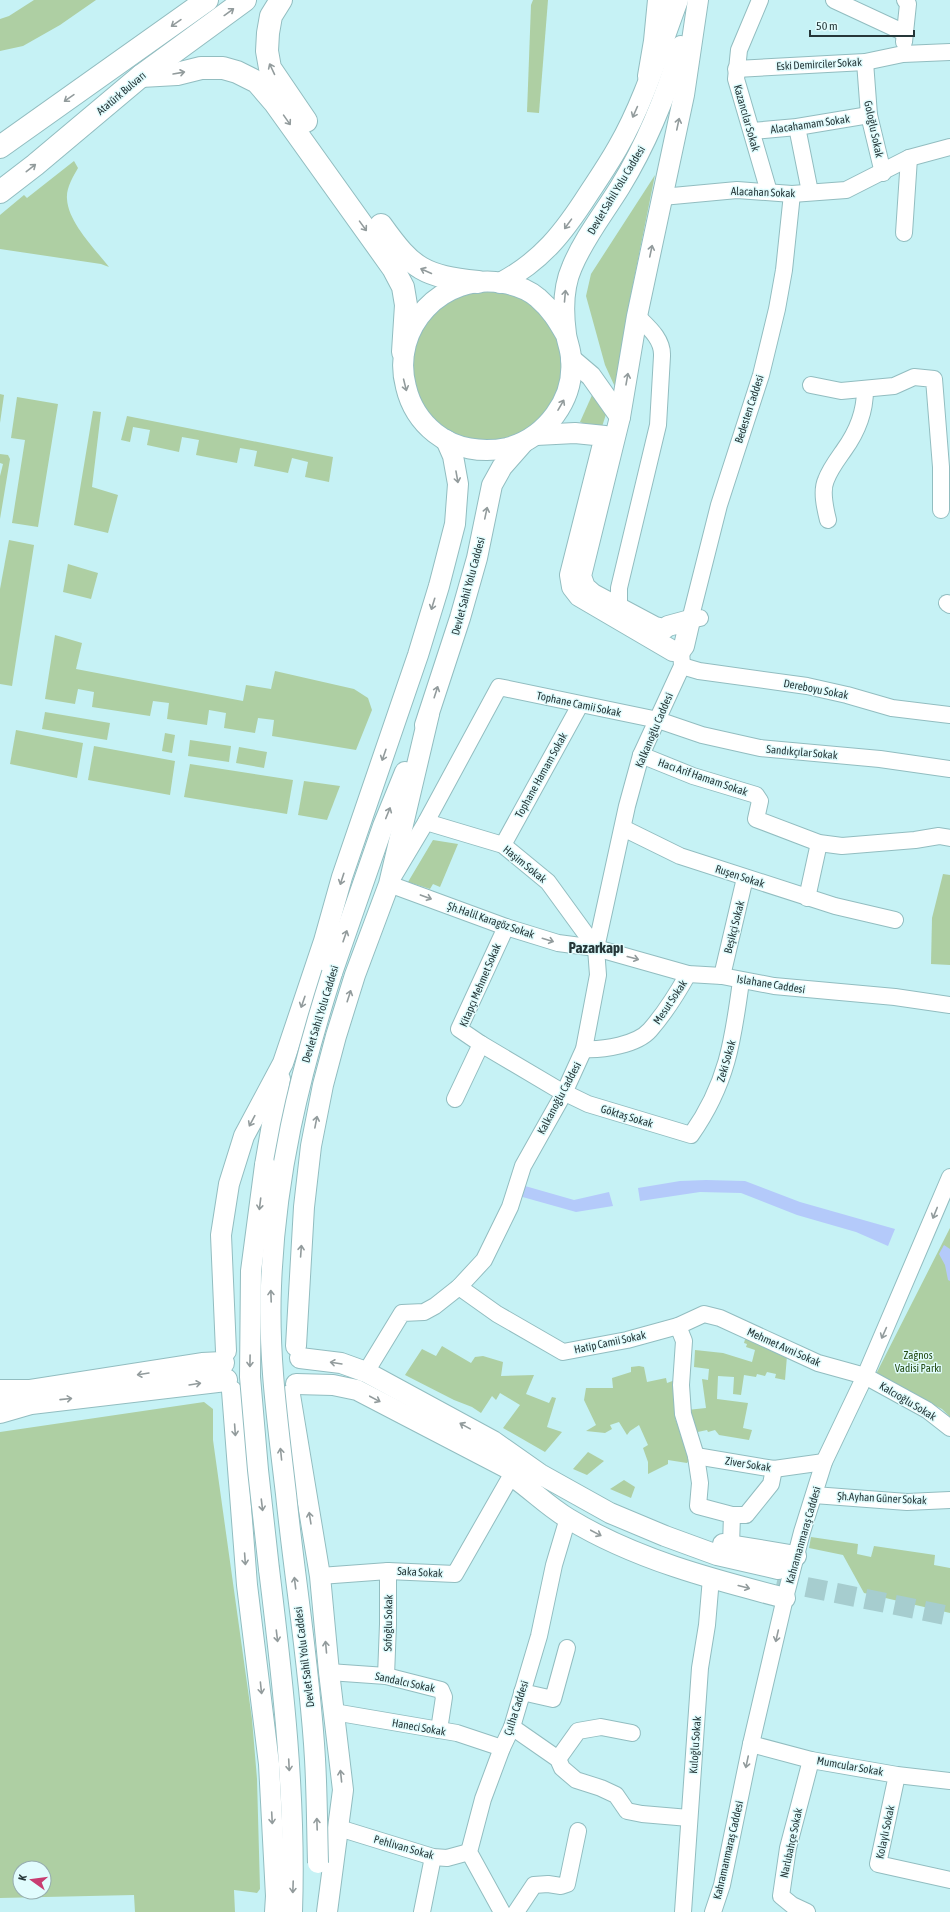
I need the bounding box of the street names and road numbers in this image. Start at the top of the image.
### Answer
street label: Eski Demirciler Sokak [776,56,862,72]
street label: Atatürk Bulvarı [94,69,148,117]
street label: Kazancılar Sokak [732,83,762,153]
street label: Goloğlu Sokak [862,99,886,159]
street label: Alacahamam Sokak [770,112,851,136]
street label: Devlet Sahil Yolu Caddesi [585,144,647,236]
street label: Alacahan Sokak [731,185,796,199]
street label: Bedesten Caddesi [732,373,766,445]
street label: Devlet Sahil Yolu Caddesi [449,536,487,636]
street label: Dereboyu Sokak [783,677,849,701]
street label: Tophane Camii Sokak [536,689,622,719]
street label: Kalkanoğlu Caddesi [633,691,675,769]
street label: Tophane Hamam Sokak [513,730,569,820]
street label: Sandıkçılar Sokak [766,743,838,761]
street label: Hacı Arif Hamam Sokak [657,756,749,798]
street label: Haşim Sokak [501,843,549,885]
street label: Ruşen Sokak [714,862,766,890]
street label: Şh.Halil Karagöz Sokak [446,899,536,941]
street label: Beşikçi Sokak [722,899,746,955]
street label: Kitapçı Mehmet Sokak [457,941,503,1028]
street label: Devlet Sahil Yolu Caddesi [299,964,341,1064]
street label: Islahane Caddesi [736,973,806,995]
street label: Mesut Sokak [651,977,689,1026]
street label: Zeki Sokak [714,1038,738,1083]
street label: Kalkanoğlu Caddesi [535,1060,583,1136]
street label: Göktaş Sokak [599,1102,655,1130]
street label: Mehmet Avni Sokak [745,1325,823,1369]
street label: Hatip Camii Sokak [573,1329,647,1355]
street label: Kalcıoğlu Sokak [878,1379,939,1423]
street label: Ziver Sokak [724,1454,772,1474]
street label: Kahramanmaraş Caddesi [783,1485,823,1585]
street label: Şh.Ayhan Güner Sokak [837,1490,927,1506]
street label: Saka Sokak [397,1565,443,1579]
street label: Sofoğlu Sokak [382,1594,394,1652]
street label: Devlet Sahil Yolu Caddesi [292,1606,316,1708]
street label: Sandalcı Sokak [374,1670,436,1694]
street label: Çulha Caddesi [501,1679,531,1737]
street label: Haneci Sokak [391,1716,447,1738]
street label: Kuloğlu Sokak [687,1716,703,1774]
street label: Mumcular Sokak [816,1754,884,1778]
street label: Kahramanmaraş Caddesi [711,1800,745,1900]
street label: Kolaylı Sokak [873,1804,897,1860]
street label: Narlıbahçe Sokak [778,1807,804,1879]
street label: Pehlivan Sokak [373,1833,436,1861]

